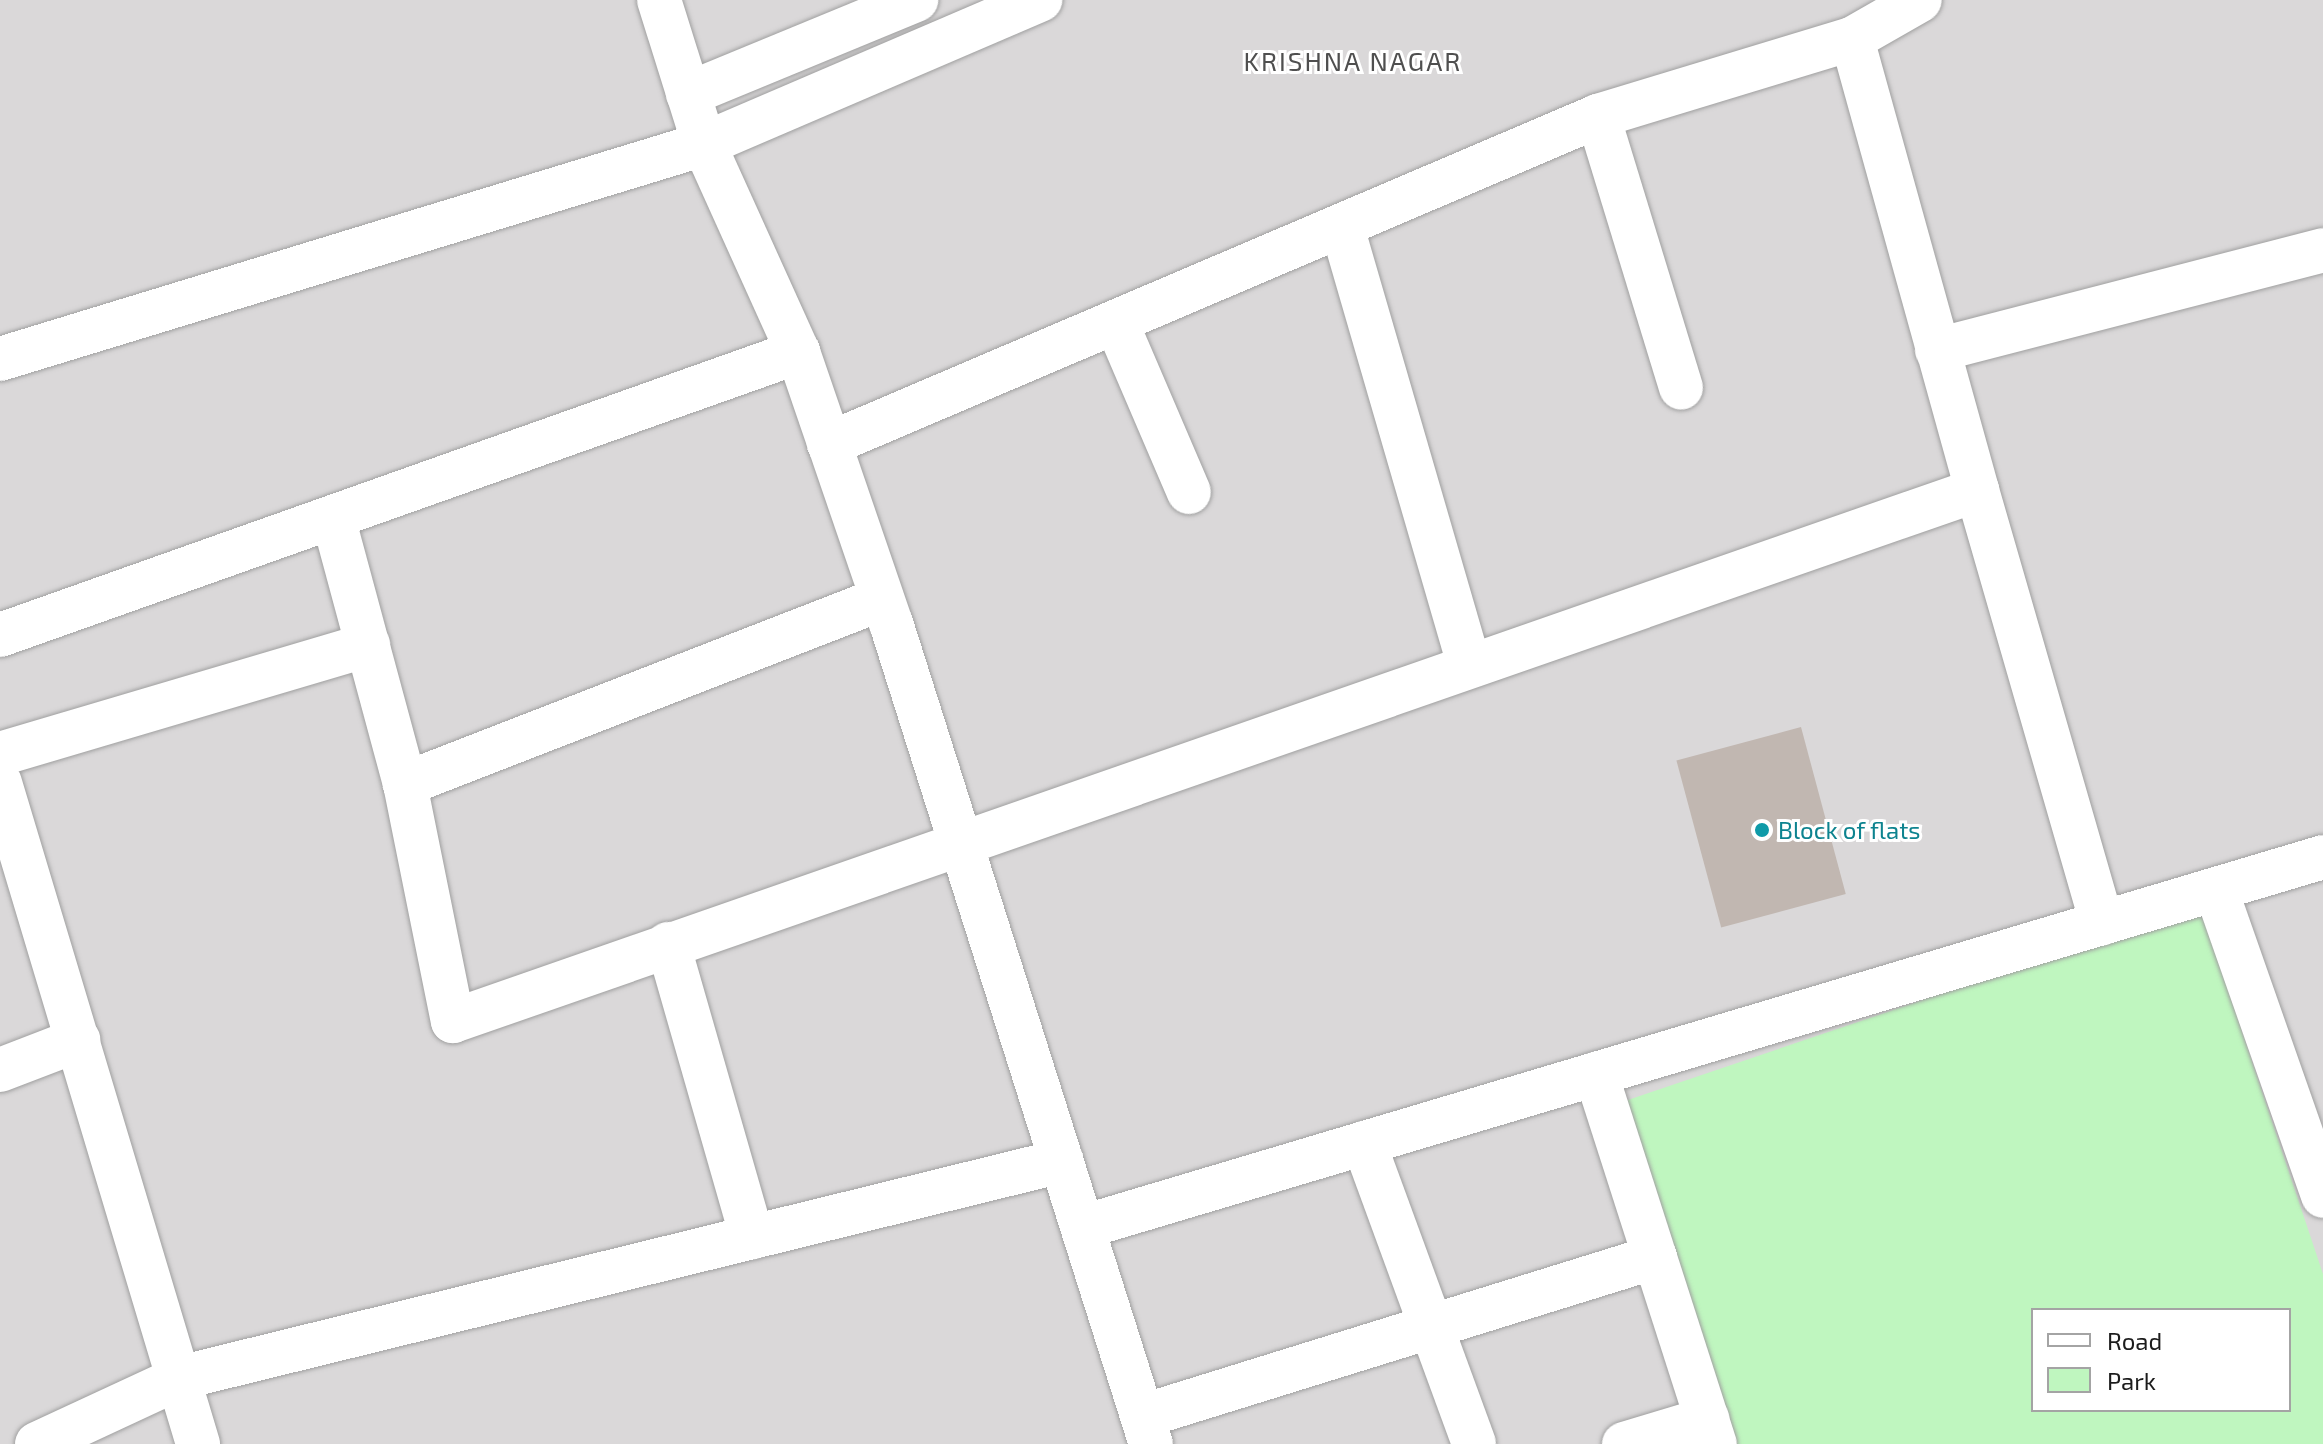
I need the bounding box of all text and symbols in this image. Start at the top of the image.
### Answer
district label: KRISHNA NAGAR [1243,45,1463,77]
place label: Block of flats [1778,816,1922,844]
marker: Block of flats [1753,821,1771,839]
legend [2031,1308,2291,1412]
text: Road [2107,1326,2162,1355]
text: Park [2107,1366,2156,1395]

